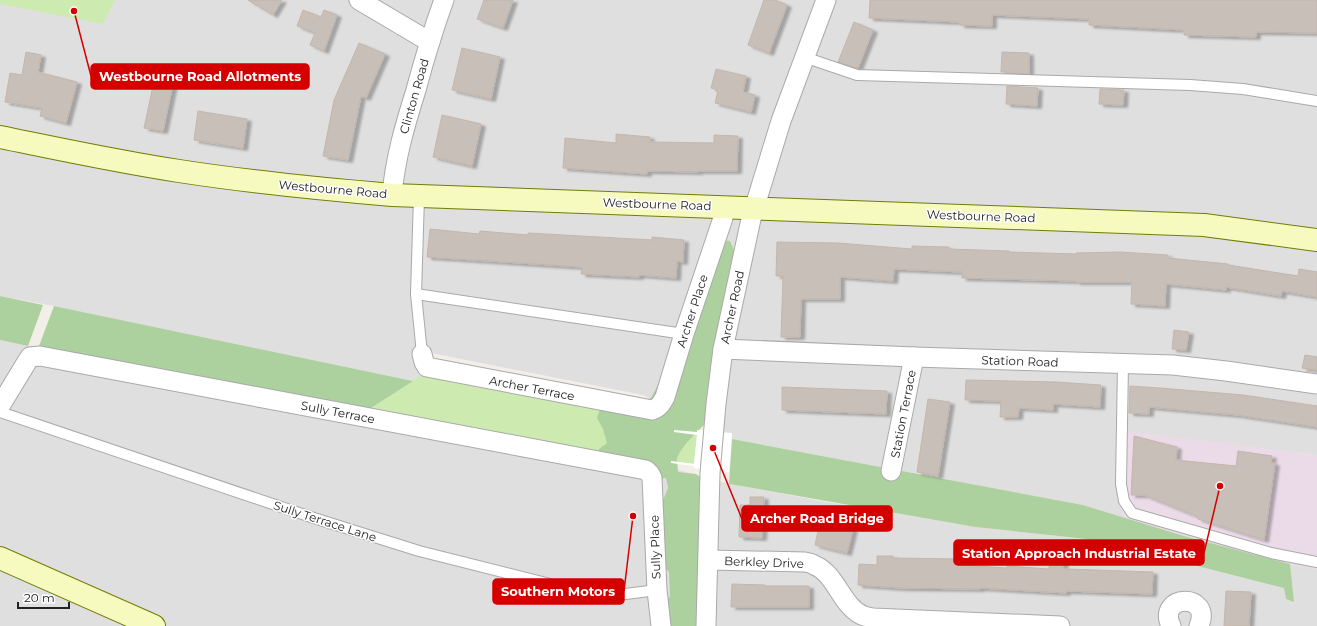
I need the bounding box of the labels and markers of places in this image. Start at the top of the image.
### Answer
callout: Westbourne Road Allotments [91,64,309,89]
callout: Archer Road Bridge [742,506,892,531]
callout: Station Approach Industrial Estate [954,540,1204,565]
callout: Southern Motors [493,579,624,604]

